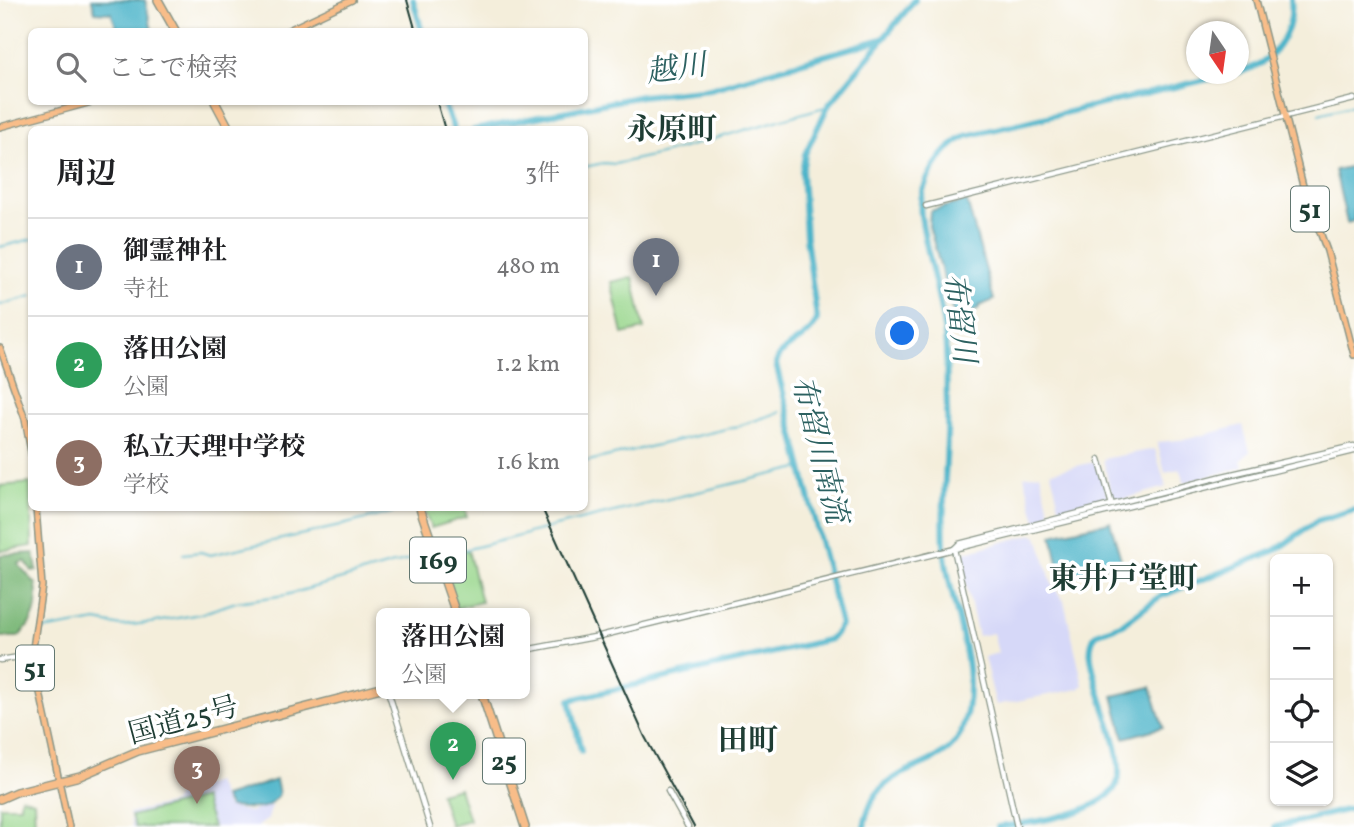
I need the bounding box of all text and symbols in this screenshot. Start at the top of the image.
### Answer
north arrow [1186,21,1249,84]
search box [28,28,588,105]
water label: 越川 [644,45,712,95]
icon: search [52,48,90,86]
text: ここで検索 [108,51,238,87]
district label: 永原町 [627,110,717,152]
text: 周辺 [56,154,116,196]
text: 3件 [525,158,560,190]
road number: 51 [1291,186,1329,232]
text: 御霊神社 [123,234,227,270]
pin: 1 [633,238,679,296]
text: 1 [74,251,84,283]
text: 480 m [496,251,560,283]
water label: 布留川 [932,271,985,368]
text: 寺社 [123,274,169,306]
your location [885,316,919,350]
text: 落田公園 [123,332,227,368]
text: 2 [73,349,85,381]
text: 1.2 km [496,349,560,381]
text: 公園 [123,372,169,404]
water label: 布留川南流 [780,372,858,532]
text: 私立天理中学校 [123,430,305,466]
text: 3 [73,447,85,479]
text: 1.6 km [497,447,560,479]
text: 学校 [123,470,169,502]
road number: 169 [410,538,466,582]
map controls [1270,554,1333,806]
button: + [1270,554,1333,617]
district label: 東井戸堂町 [1048,559,1198,601]
popup [376,608,530,699]
button: − [1270,617,1333,680]
text: 落田公園 [401,620,505,656]
road number: 51 [16,646,54,690]
text: 公園 [401,660,447,692]
button: locate [1270,680,1333,743]
street label: 国道25号 [124,688,243,755]
district label: 田町 [718,721,778,763]
pin: 2 [430,722,476,780]
road number: 25 [483,738,525,783]
button: layers [1270,743,1333,806]
pin: 3 [174,746,220,804]

